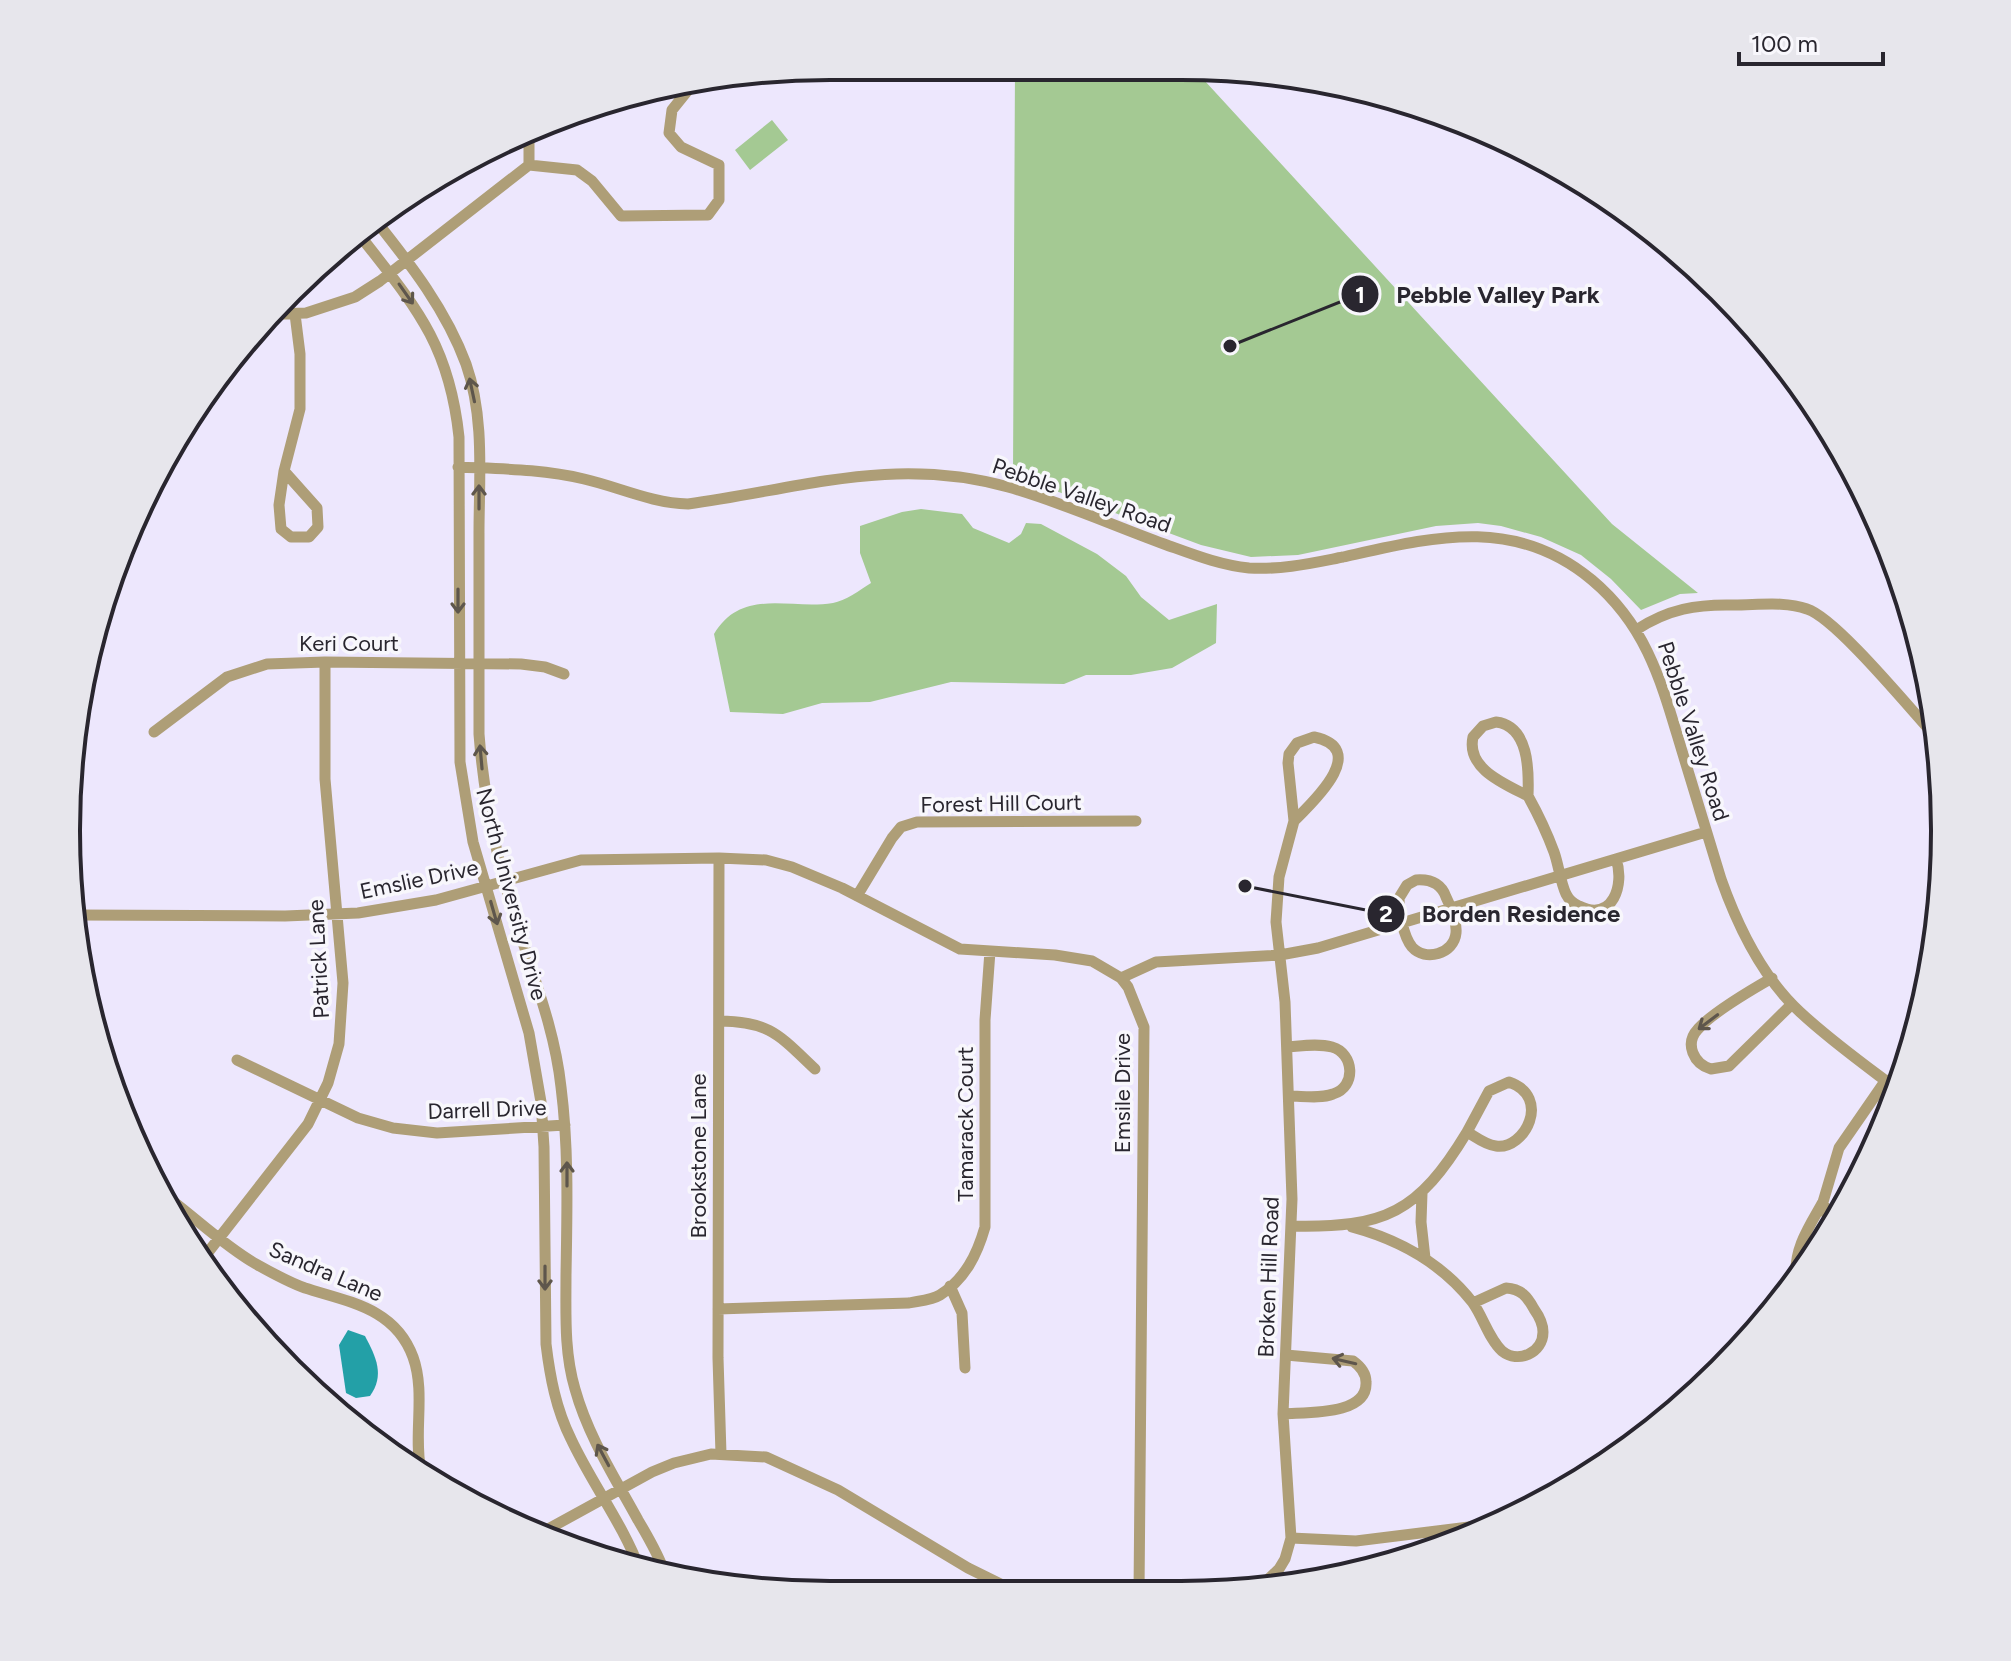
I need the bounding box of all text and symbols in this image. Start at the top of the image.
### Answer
scale bar [1739,16,1883,66]
text: 100 m [1751,29,1818,58]
callout: Pebble Valley Park [1340,270,1616,318]
text: 1 [1355,280,1365,309]
text: Pebble Valley Park [1396,280,1600,309]
one-way arrow [398,283,414,305]
one-way arrow [464,378,479,404]
street label: Pebble Valley Road [989,452,1175,539]
one-way arrow [471,484,487,511]
one-way arrow [450,587,466,614]
street label: Keri Court [299,630,399,657]
street label: Pebble Valley Road [1652,638,1735,824]
one-way arrow [473,744,488,771]
street label: North University Drive [470,785,553,1003]
street label: Forest Hill Court [920,789,1082,818]
street label: Emslie Drive [357,854,481,905]
callout: Borden Residence [1366,890,1637,938]
street label: Patrick Lane [302,899,335,1019]
one-way arrow [487,899,502,925]
text: 2 [1379,899,1393,928]
text: Borden Residence [1422,899,1620,928]
one-way arrow [1698,1014,1719,1031]
street label: Emsile Drive [1109,1033,1136,1153]
street label: Tamarack Court [952,1046,979,1202]
street label: Brookstone Lane [685,1073,712,1239]
street label: Darrell Drive [427,1094,547,1125]
one-way arrow [559,1161,575,1188]
street label: Broken Hill Road [1252,1196,1285,1358]
street label: Sandra Lane [265,1235,387,1308]
one-way arrow [537,1264,553,1291]
one-way arrow [1331,1352,1357,1367]
one-way arrow [595,1444,611,1468]

